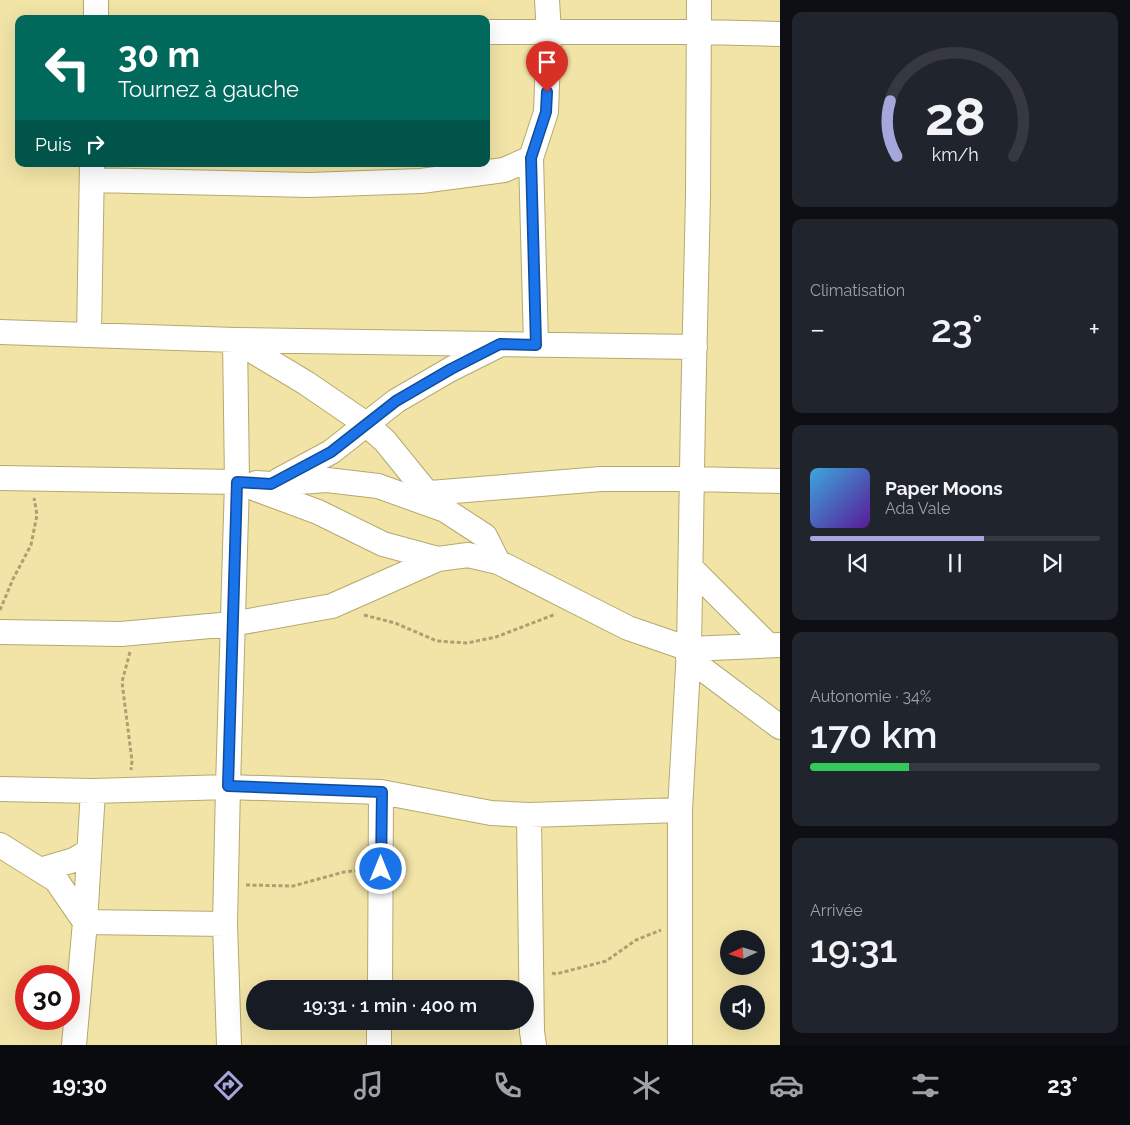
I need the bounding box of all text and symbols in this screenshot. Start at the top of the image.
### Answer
text: 30 m [118,34,200,75]
icon: left [35,35,100,100]
pin [526,41,568,92]
icon: arrive [533,48,561,76]
text: Tournez à gauche [118,76,299,102]
text: 28 [925,86,985,147]
icon: right [81,130,109,158]
text: Puis [35,133,71,155]
text: km/h [931,144,979,165]
text: Climatisation [810,281,905,300]
text: 23° [931,306,983,351]
text: − [810,313,825,346]
text: + [1088,313,1100,346]
text: Paper Moons [885,477,1003,499]
text: Ada Vale [885,499,950,518]
icon: previous [844,549,872,577]
icon: pause [941,549,969,577]
icon: next [1038,549,1066,577]
text: Autonomie · 34% [810,687,931,706]
text: 170 km [810,712,938,757]
position arrow [354,842,406,894]
text: Arrivée [810,901,863,920]
text: 19:31 [810,926,898,971]
north arrow [720,930,765,975]
map controls [720,930,765,1030]
speed limit sign: 30 [15,965,80,1030]
button: sound [720,985,765,1030]
text: 19:31 · 1 min · 400 m [303,994,477,1016]
icon: directions [211,1068,246,1103]
icon: music [351,1068,386,1103]
icon: phone [490,1068,525,1103]
icon: climate [629,1068,664,1103]
icon: car [769,1068,804,1103]
icon: filters [908,1068,943,1103]
text: 19:30 [52,1072,107,1098]
text: 23° [1047,1072,1078,1098]

